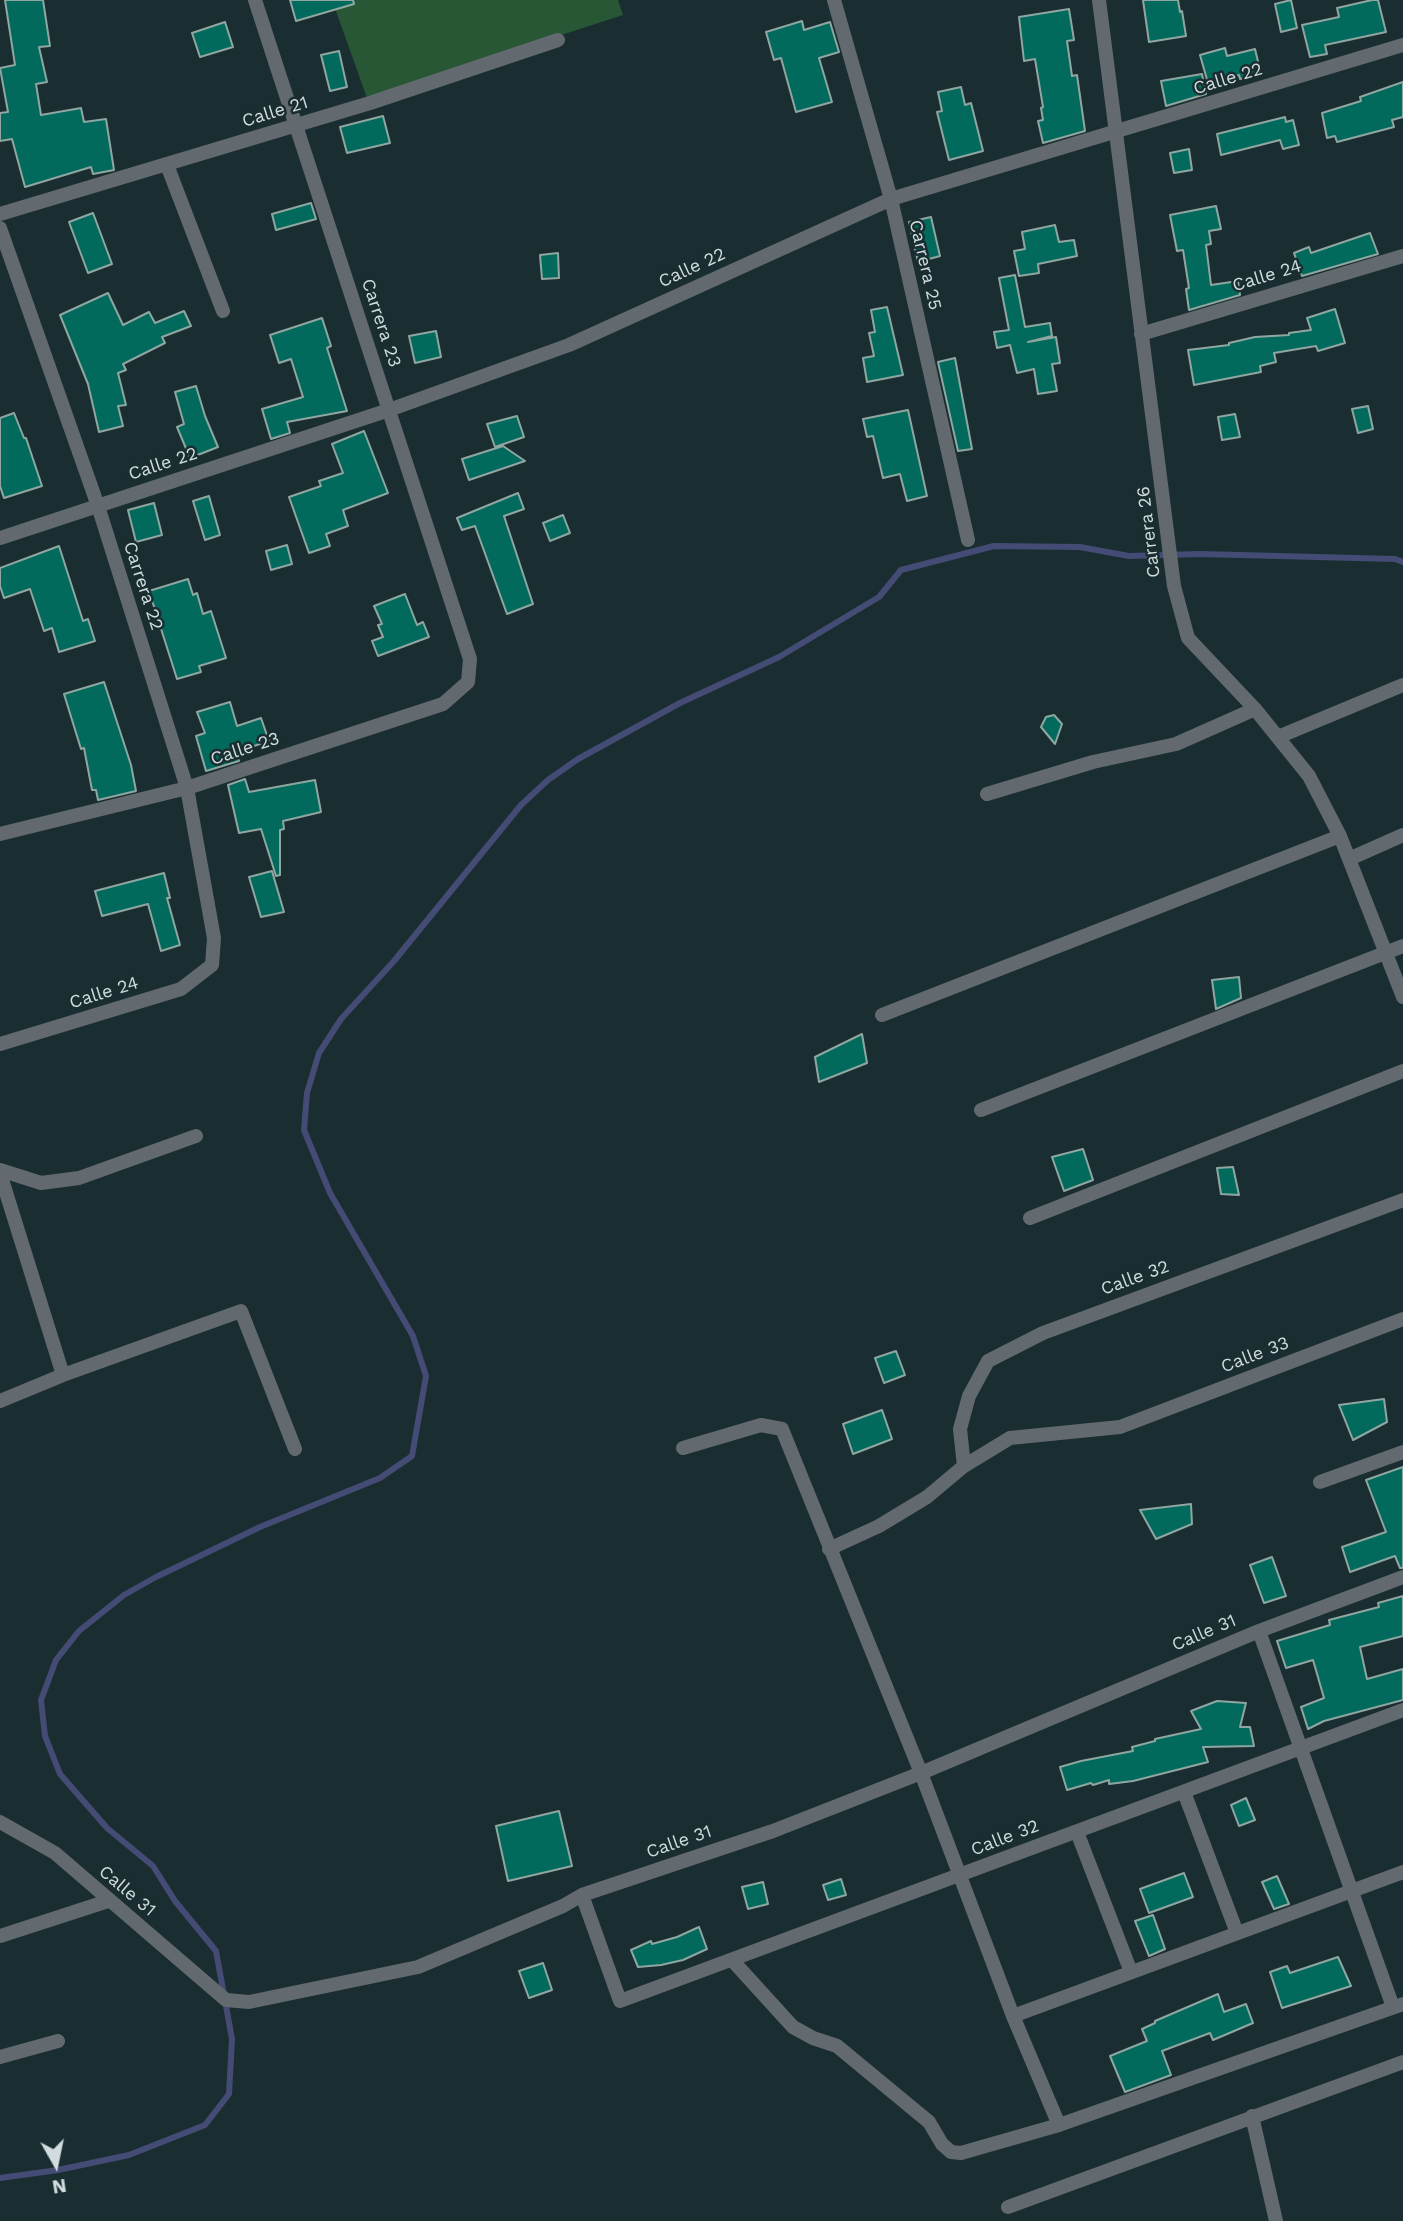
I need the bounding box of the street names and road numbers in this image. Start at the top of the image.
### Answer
street label: Calle 22 [1191,58,1265,100]
street label: Calle 21 [240,92,310,132]
street label: Carrera 25 [904,218,946,312]
street label: Calle 22 [655,243,729,293]
street label: Calle 24 [1230,255,1304,297]
street label: Carrera 23 [357,276,405,370]
street label: Calle 22 [126,443,200,485]
street label: Carrera 26 [1133,485,1165,579]
street label: Carrera 22 [119,539,167,633]
street label: Calle 23 [208,728,282,770]
street label: Calle 24 [67,972,141,1014]
street label: Calle 32 [1098,1256,1172,1300]
street label: Calle 33 [1218,1332,1292,1378]
street label: Calle 31 [1169,1610,1239,1656]
street label: Calle 32 [968,1815,1042,1861]
street label: Calle 31 [644,1821,714,1863]
street label: Calle 31 [94,1861,160,1921]

